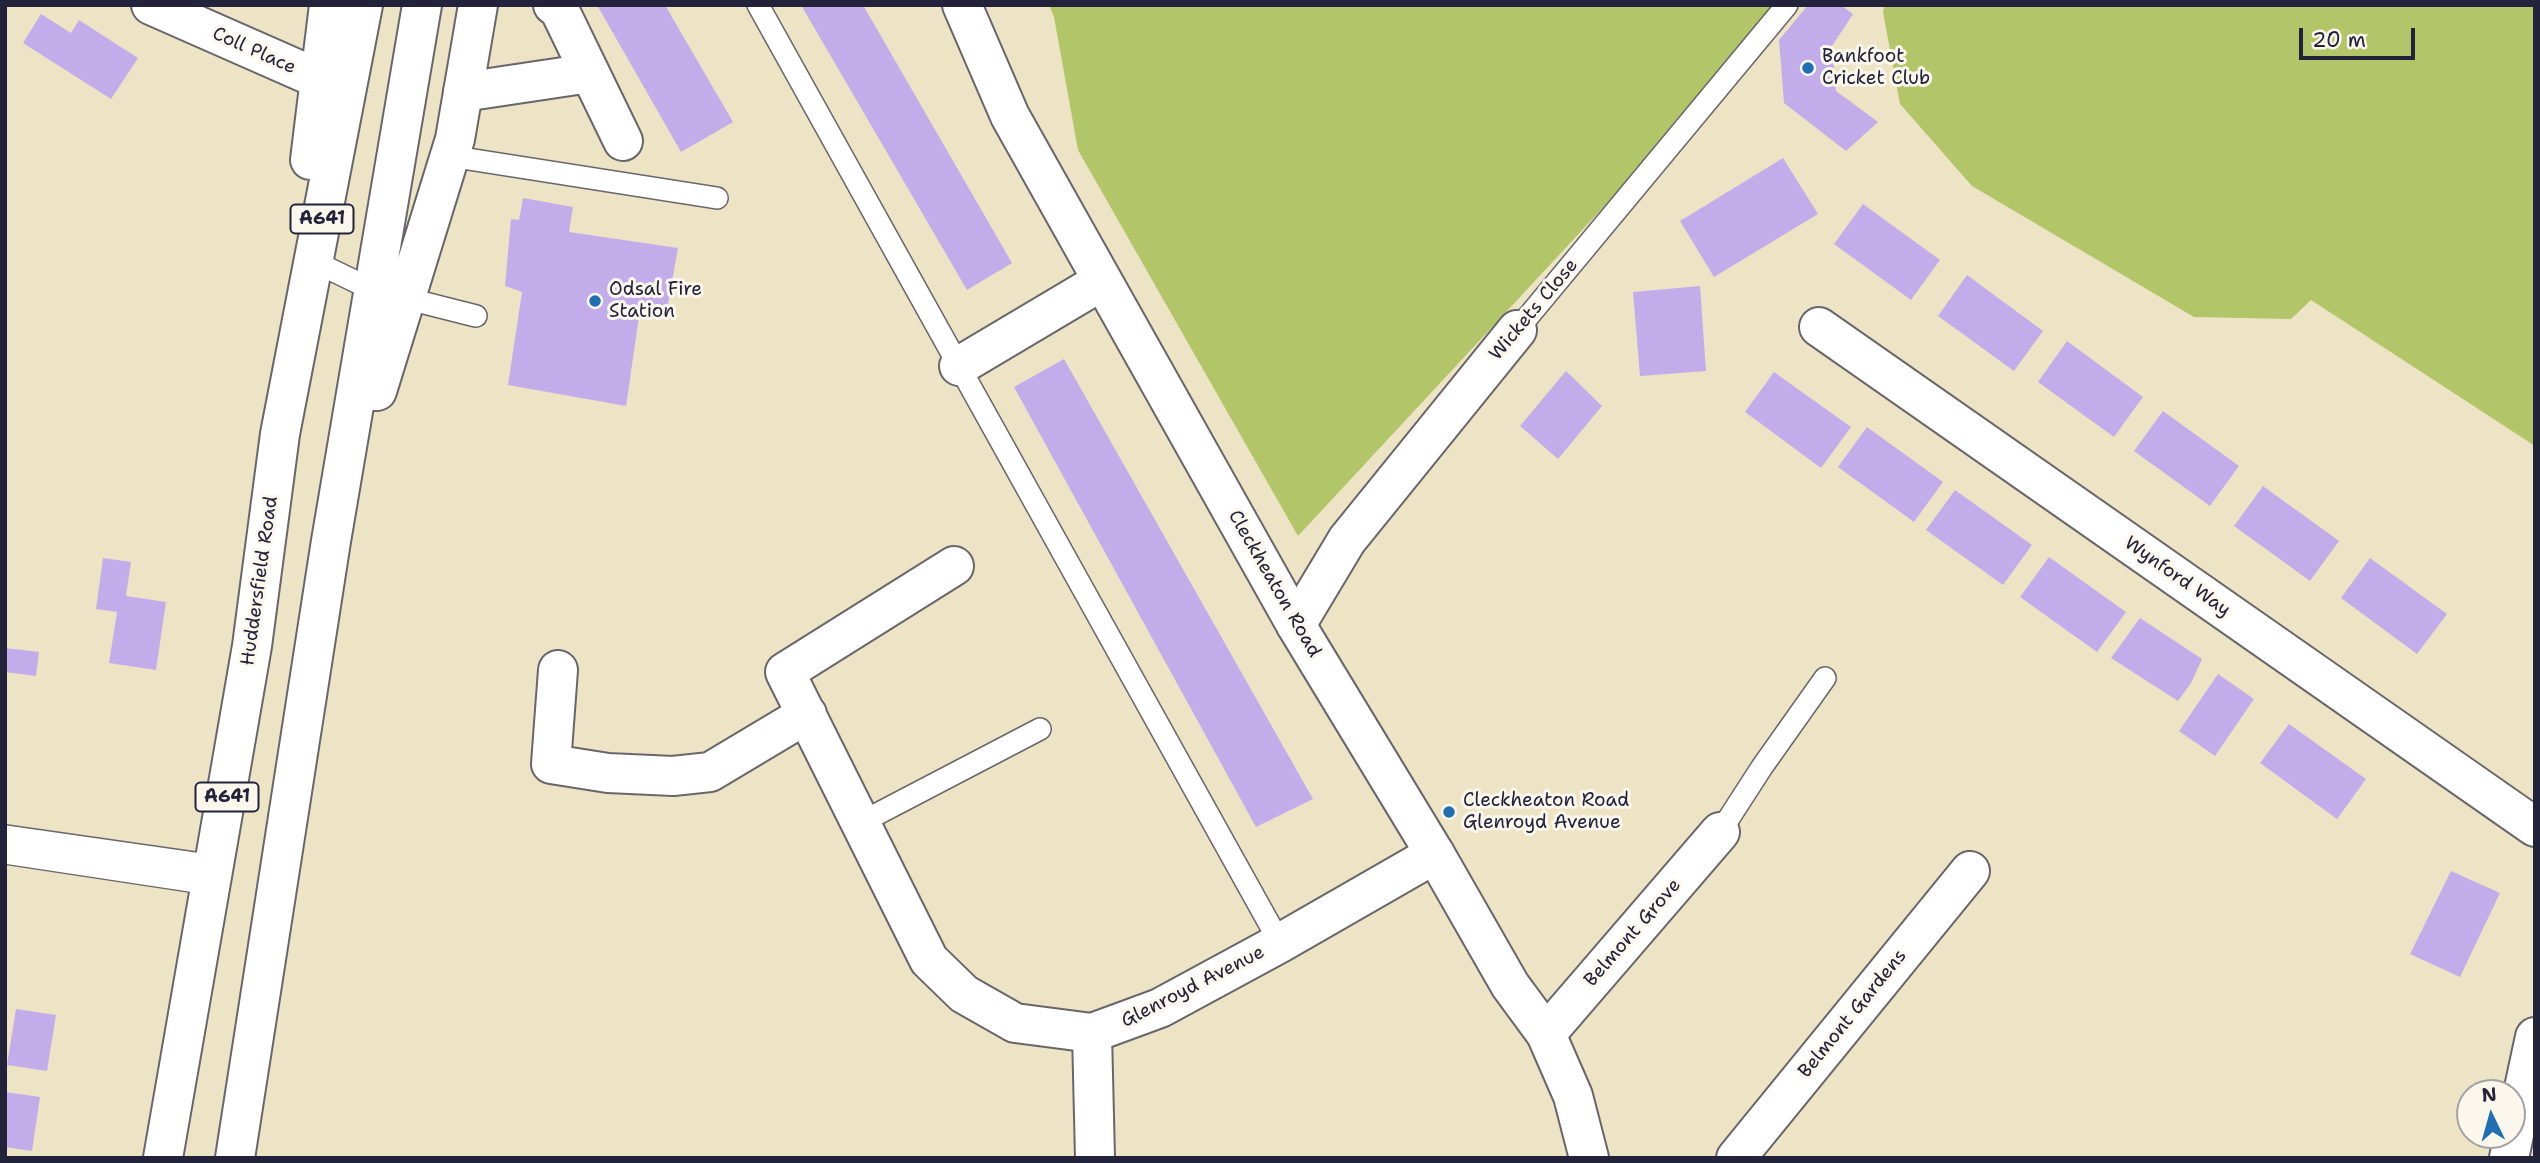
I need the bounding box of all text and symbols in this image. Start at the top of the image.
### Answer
scale bar [2302,14,2418,58]
street label: Coll Place [209,22,299,80]
text: 20 m [2312,26,2366,54]
place label: Bankfoot Cricket Club [1822,46,1930,90]
marker: Bankfoot Cricket Club [1800,60,1816,76]
road number: A641 [290,204,354,233]
street label: Wickets Close [1485,255,1583,365]
place label: Odsal Fire Station [609,279,702,323]
marker: Odsal Fire Station [587,293,603,309]
street label: Huddersfield Road [237,495,283,667]
street label: Cleckheaton Road [1223,506,1325,662]
street label: Wynford Way [2120,532,2234,622]
road number: A641 [196,782,258,812]
place label: Cleckheaton Road Glenroyd Avenue [1463,790,1629,834]
marker: Cleckheaton Road Glenroyd Avenue [1441,804,1457,820]
street label: Belmont Grove [1580,874,1686,992]
street label: Glenroyd Avenue [1118,941,1268,1033]
street label: Belmont Gardens [1794,945,1912,1083]
north arrow [2456,1079,2526,1149]
text: N [2481,1081,2498,1108]

